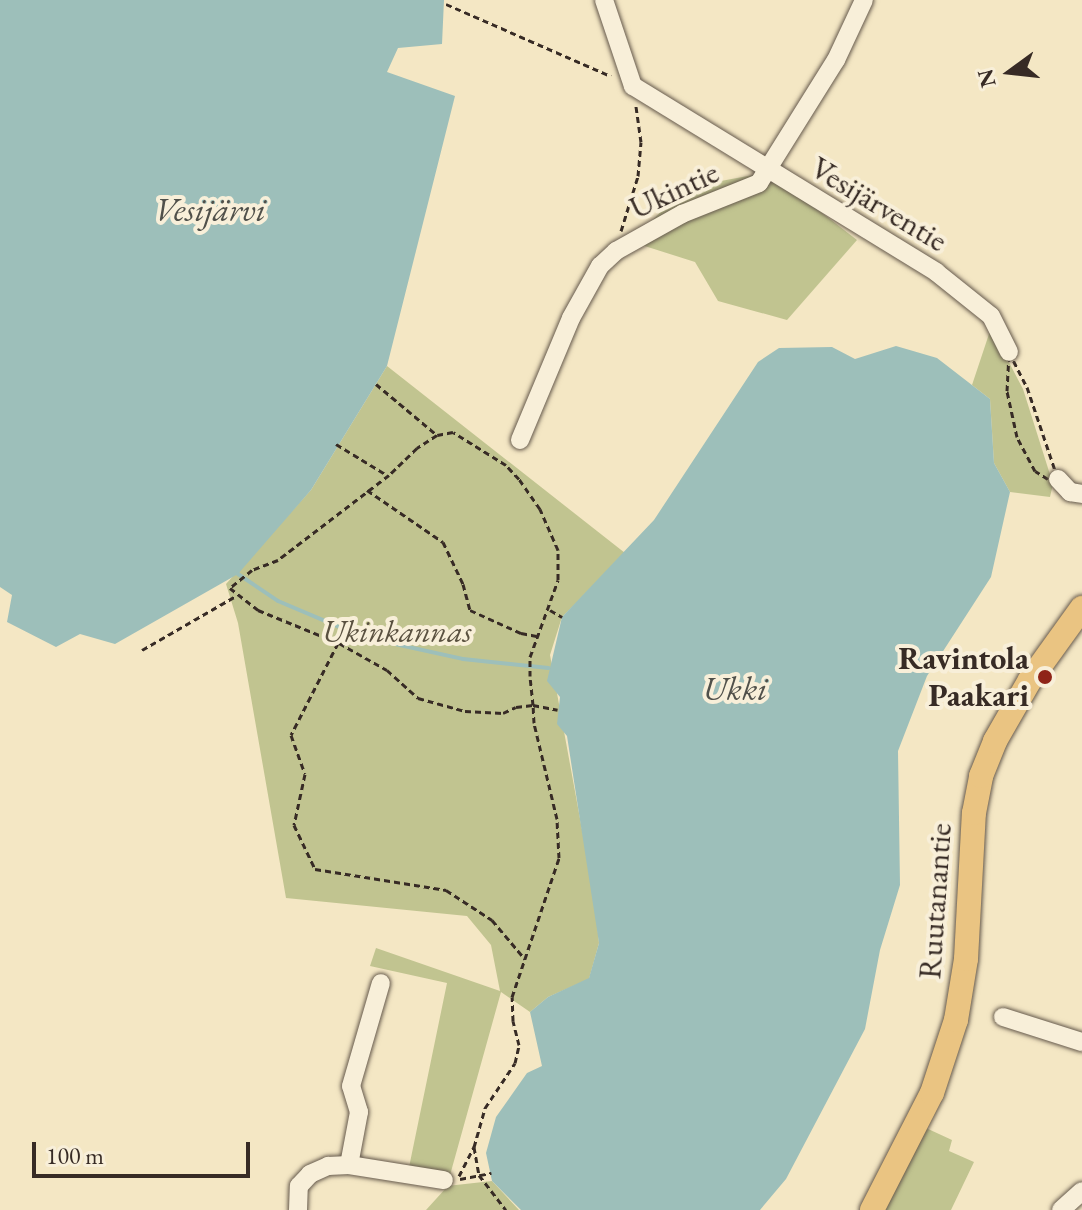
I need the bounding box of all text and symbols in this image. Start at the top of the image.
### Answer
north arrow [970,32,1050,112]
text: N [970,66,1003,91]
street label: Vesijärventie [804,148,954,260]
street label: Ukintie [623,153,725,227]
water label: Vesijärvi [154,190,266,230]
park label: Ukinkannas [322,612,472,650]
place label: Ravintola Paakari [898,640,1029,715]
marker: Ravintola Paakari [1036,668,1054,686]
water label: Ukki [703,669,767,709]
street label: Ruutanantie [910,822,960,980]
scale bar [36,1126,254,1176]
text: 100 m [46,1140,104,1171]

